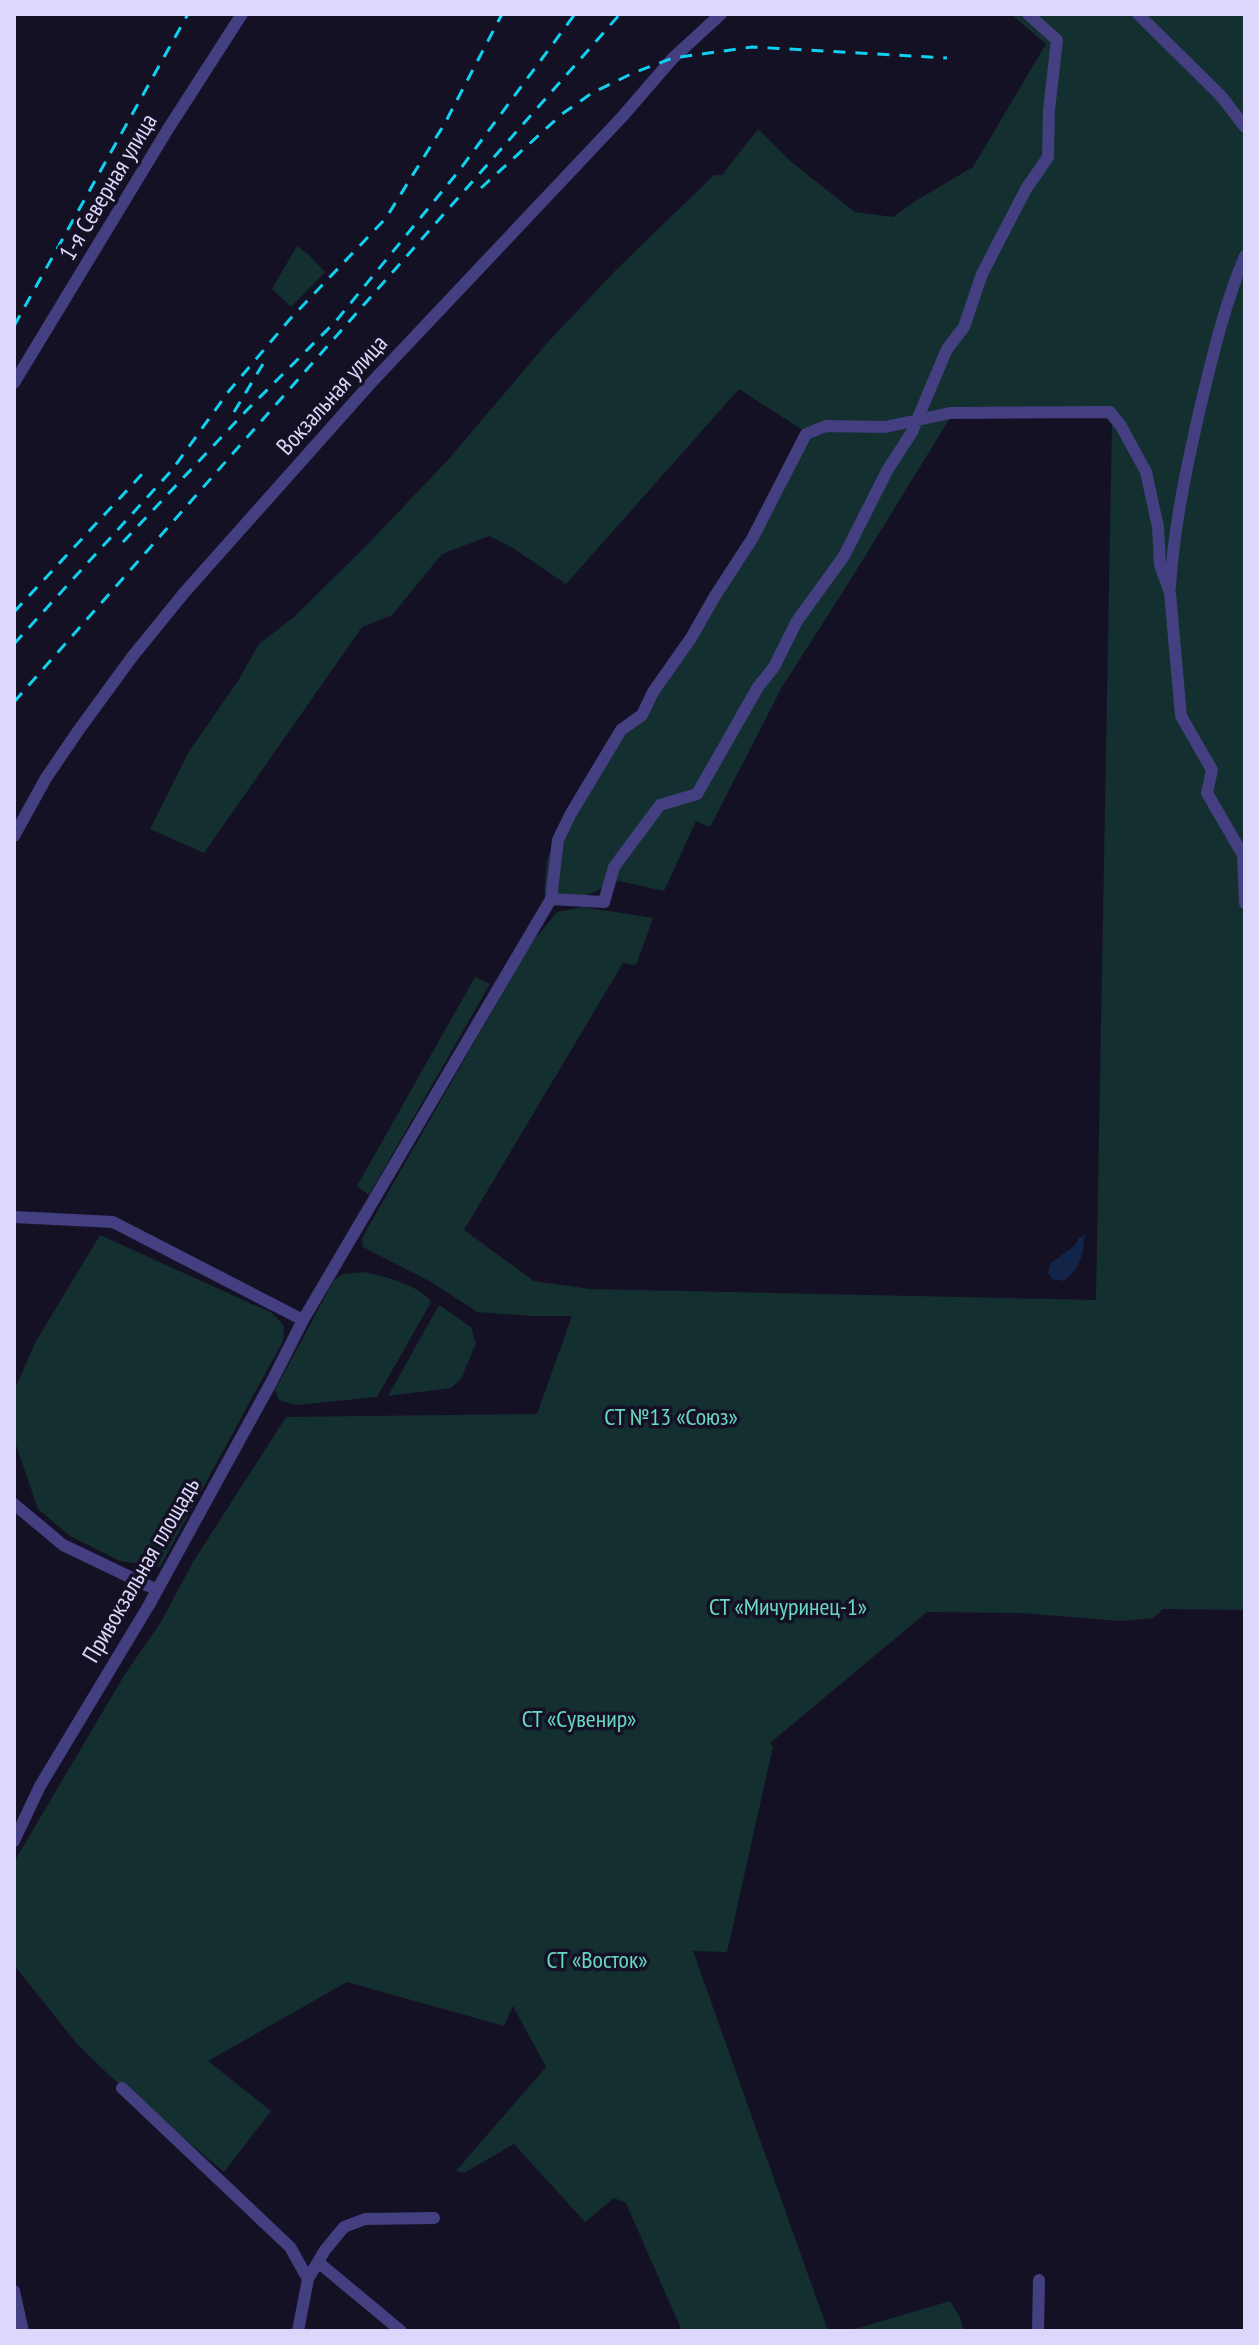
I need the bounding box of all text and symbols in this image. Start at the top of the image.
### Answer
street label: 1-я Северная улица [52,108,164,266]
street label: Вокзальная улица [269,328,394,461]
park label: СТ №13 «Союз» [604,1401,738,1432]
street label: Привокзальная площадь [75,1472,206,1668]
park label: СТ «Мичуринец-1» [709,1591,867,1622]
park label: СТ «Сувенир» [522,1703,636,1734]
park label: СТ «Восток» [547,1944,648,1975]

